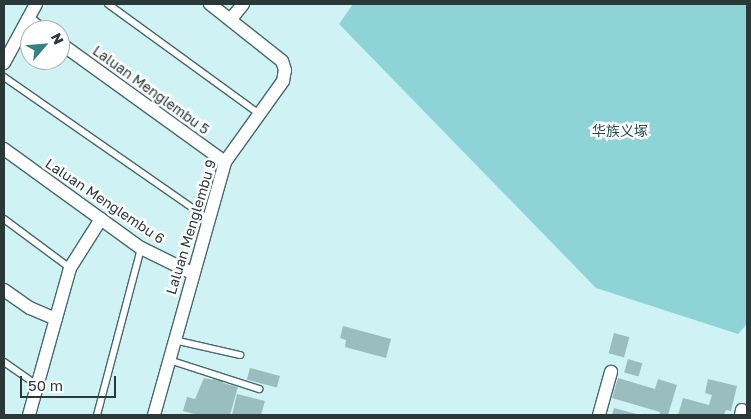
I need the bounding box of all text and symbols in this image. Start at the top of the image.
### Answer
north arrow [20,20,70,70]
text: N [48,30,68,47]
street label: Laluan Menglembu 5 [89,42,213,138]
park label: 华族义塚 [592,123,648,139]
street label: Laluan Menglembu 6 [42,155,168,247]
street label: Laluan Menglembu 9 [162,157,220,297]
scale bar [22,366,119,398]
text: 50 m [28,376,63,394]

